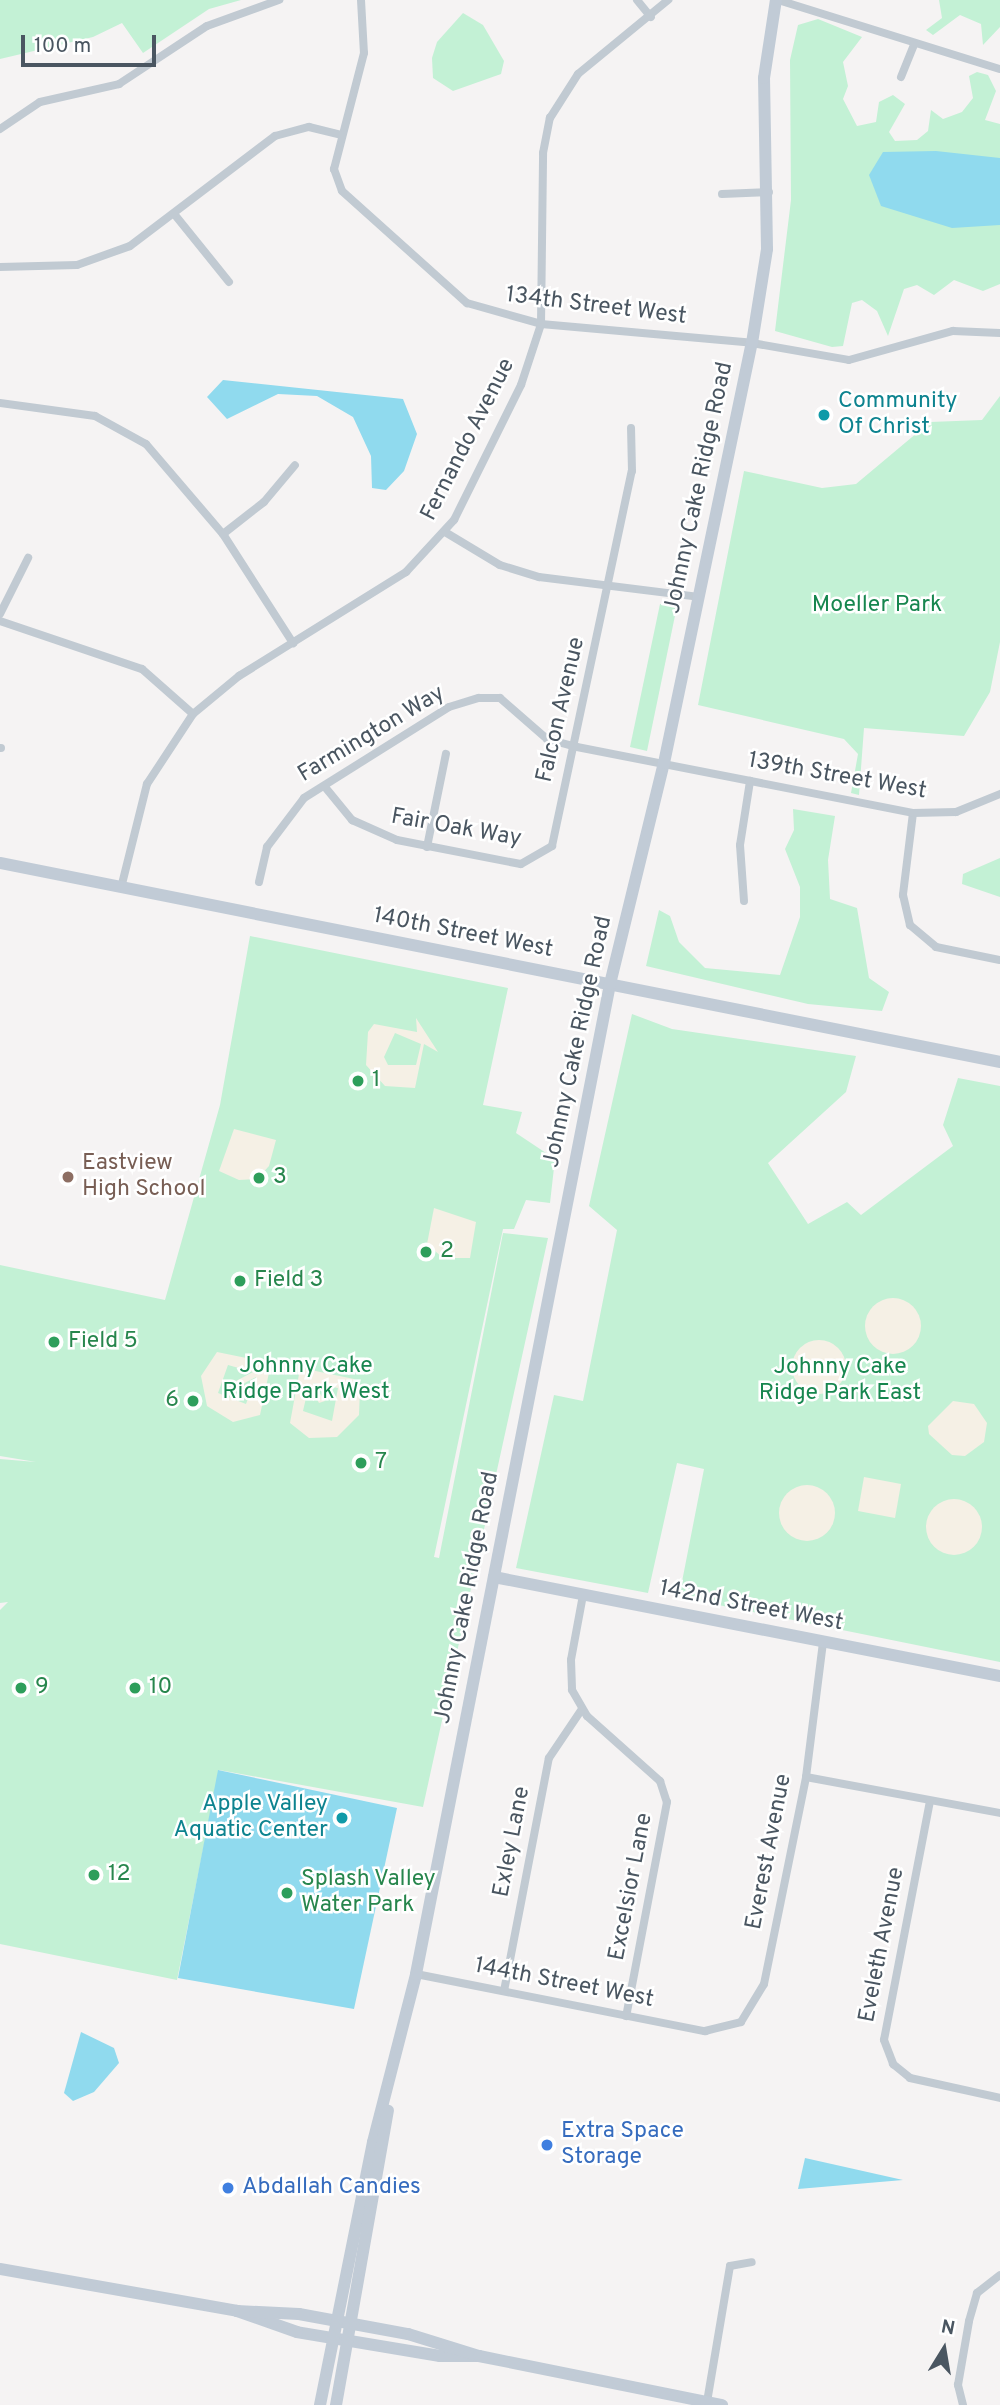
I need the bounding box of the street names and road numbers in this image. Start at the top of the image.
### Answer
street label: 134th Street West [504,282,688,332]
street label: Fernando Avenue [416,354,522,526]
street label: Johnny Cake Ridge Road [660,360,740,616]
street label: Falcon Avenue [532,634,592,786]
street label: Farmington Way [294,680,450,790]
street label: 139th Street West [745,748,929,806]
street label: Fair Oak Way [388,804,524,854]
street label: 140th Street West [371,903,555,965]
street label: Johnny Cake Ridge Road [539,914,619,1170]
street label: Johnny Cake Ridge Road [430,1469,506,1727]
street label: 142nd Street West [657,1576,845,1638]
street label: Everest Avenue [741,1771,799,1933]
street label: Exley Lane [489,1784,537,1900]
street label: Excelsior Lane [604,1811,660,1963]
street label: Eveleth Avenue [854,1865,912,2025]
street label: 144th Street West [472,1953,656,2015]

